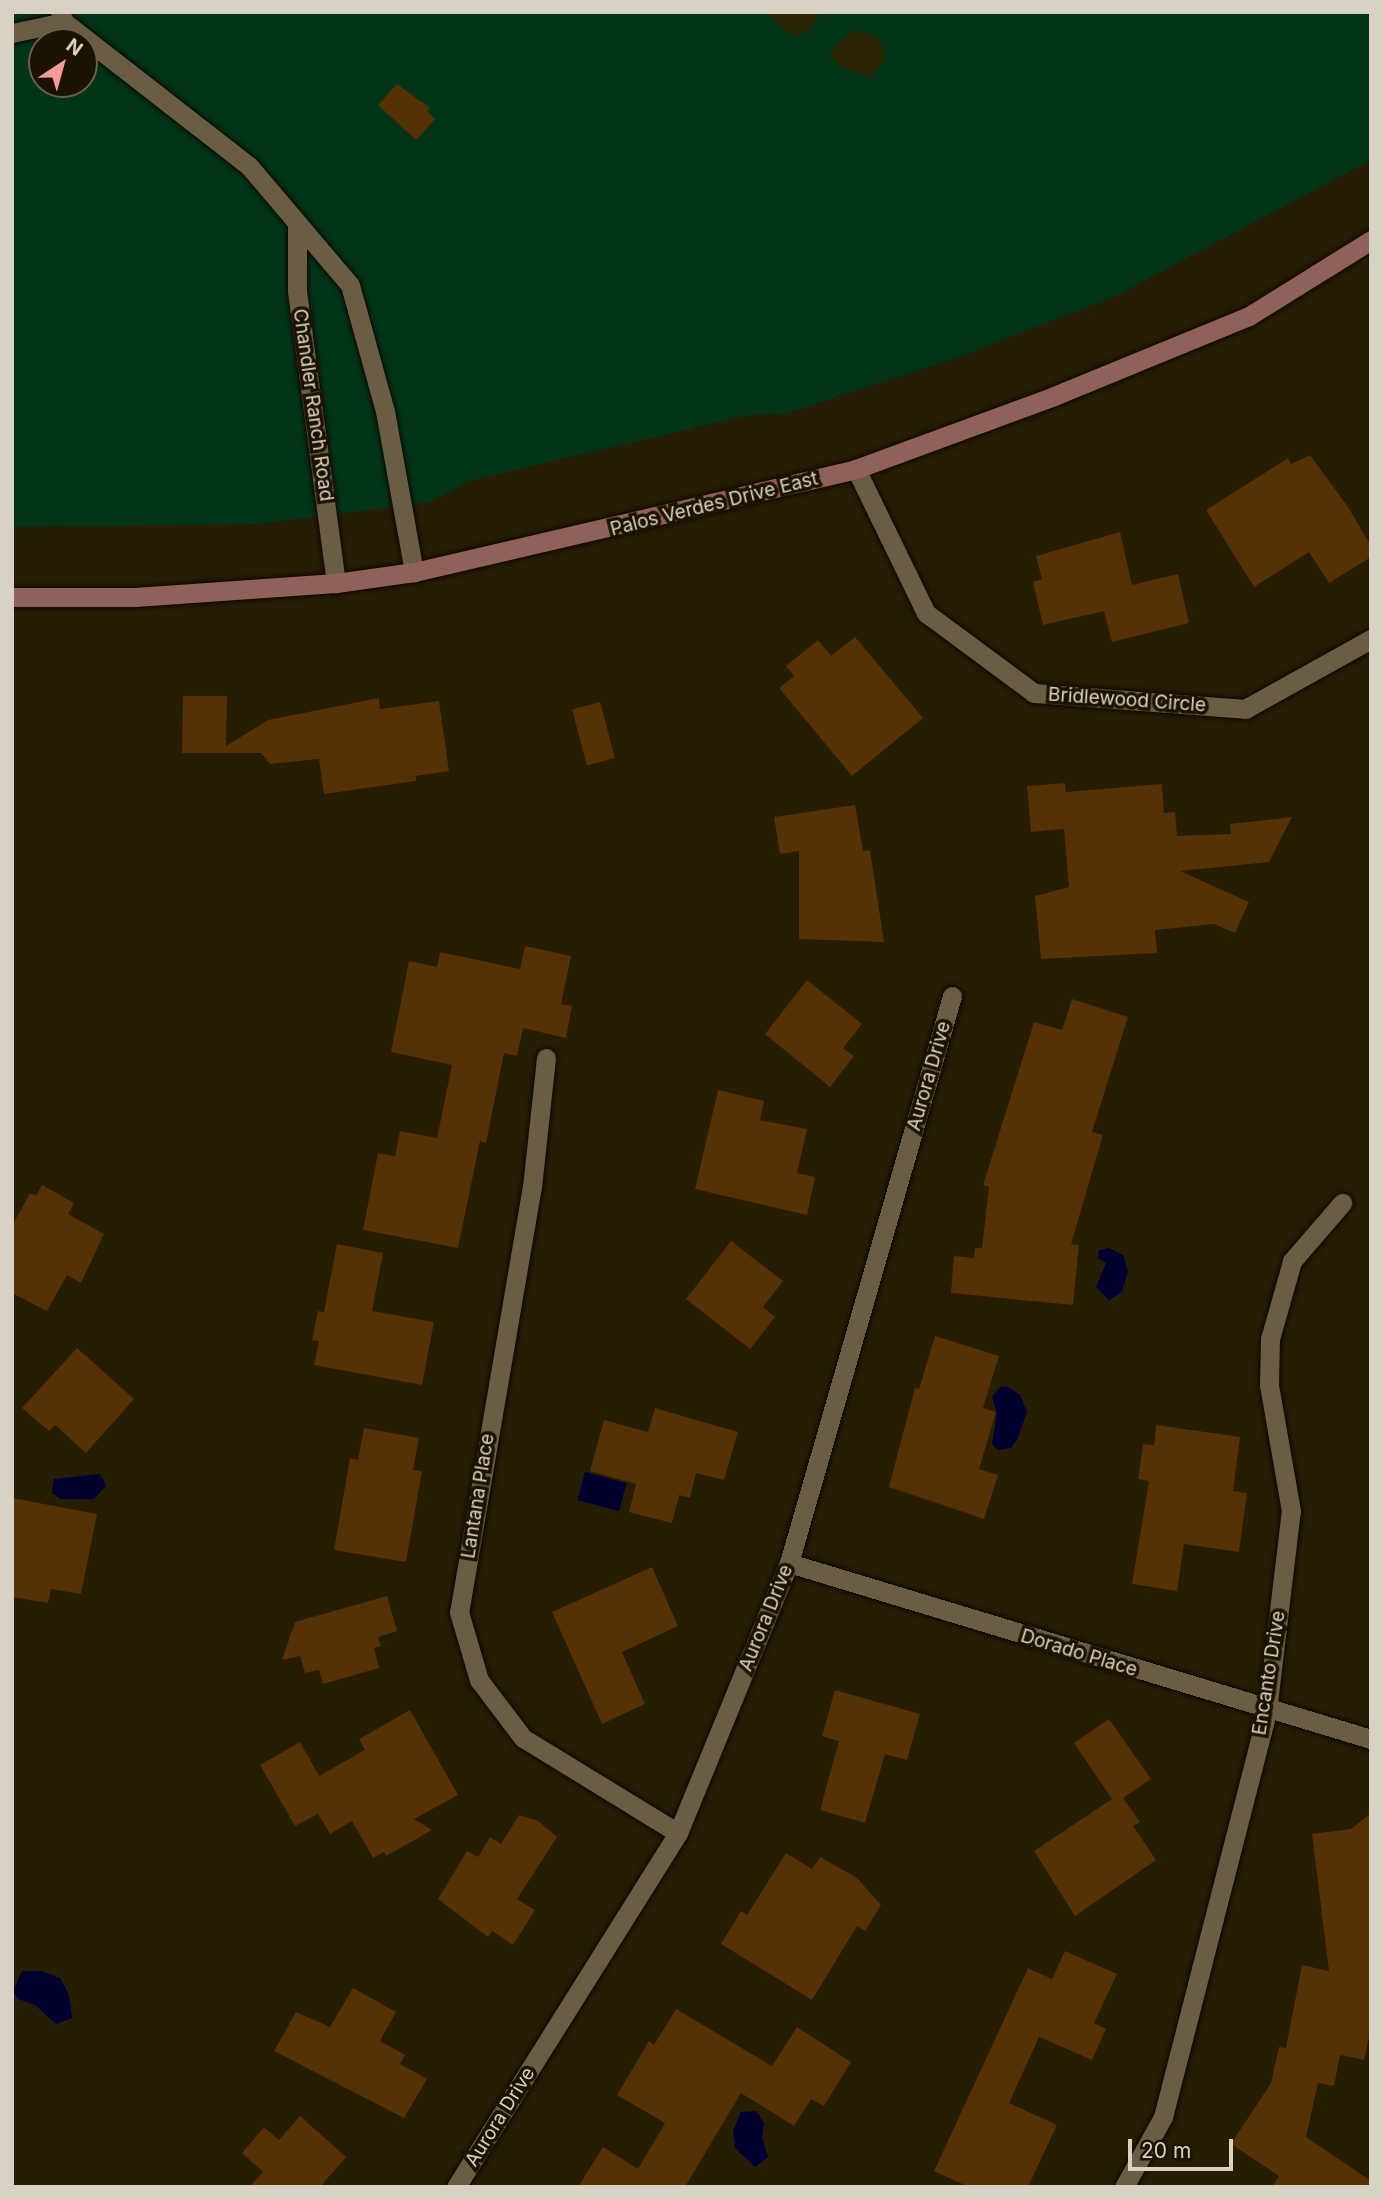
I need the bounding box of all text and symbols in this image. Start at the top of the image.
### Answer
north arrow [28,28,98,98]
text: N [62,34,87,61]
street label: Chandler Ranch Road [288,307,338,503]
street label: Palos Verdes Drive East [608,467,820,541]
street label: Bridlewood Circle [1047,683,1207,717]
street label: Aurora Drive [902,1019,956,1133]
street label: Lantana Place [457,1432,499,1560]
street label: Aurora Drive [734,1561,798,1675]
street label: Encanto Drive [1248,1609,1290,1737]
street label: Dorado Place [1018,1624,1140,1682]
street label: Aurora Drive [460,2063,540,2171]
scale bar [1131,2126,1236,2170]
text: 20 m [1141,2138,1191,2163]

